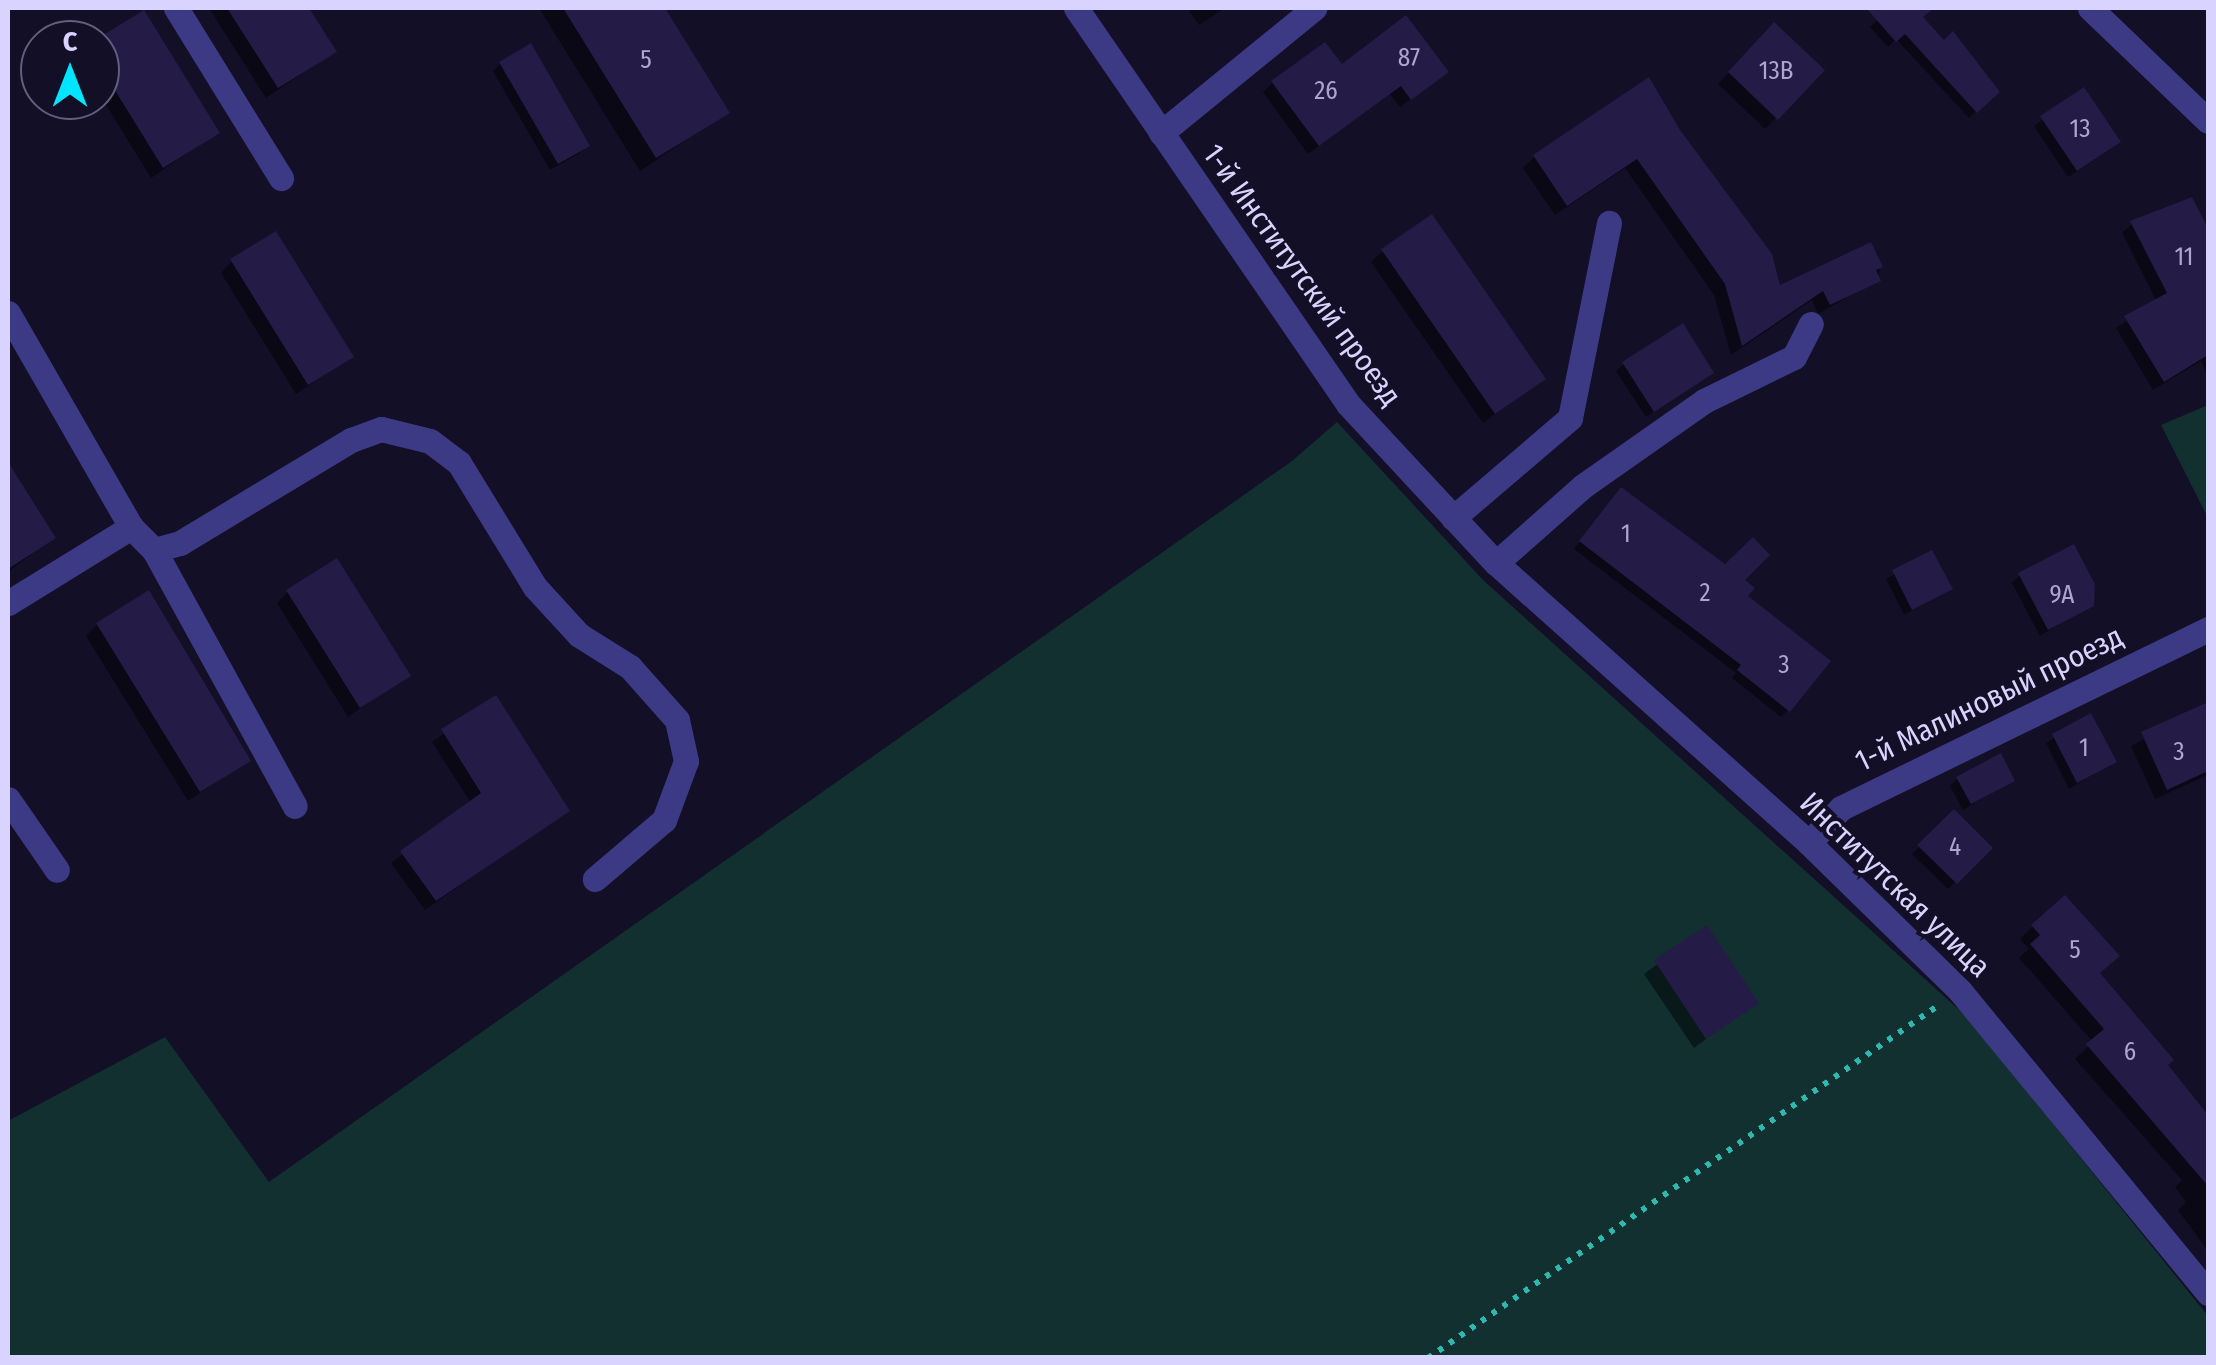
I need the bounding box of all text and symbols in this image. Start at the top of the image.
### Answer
north arrow [20,20,120,120]
text: С [63,25,77,58]
house number: 87 [1398,43,1420,73]
house number: 5 [640,45,652,75]
house number: 13В [1759,56,1793,86]
house number: 26 [1314,76,1338,106]
house number: 13 [2069,114,2091,144]
street label: 1-й Институтский проезд [1195,137,1409,413]
house number: 11 [2174,242,2194,272]
house number: 1 [1621,519,1631,549]
house number: 2 [1699,578,1711,608]
house number: 9А [2049,580,2075,610]
street label: 1-й Малиновый проезд [1849,619,2129,779]
house number: 3 [1778,650,1790,680]
house number: 1 [2079,733,2089,763]
house number: 3 [2173,737,2185,767]
street label: Институтская улица [1792,785,1998,985]
house number: 4 [1949,832,1961,862]
house number: 5 [2069,935,2081,965]
house number: 6 [2124,1037,2136,1067]

